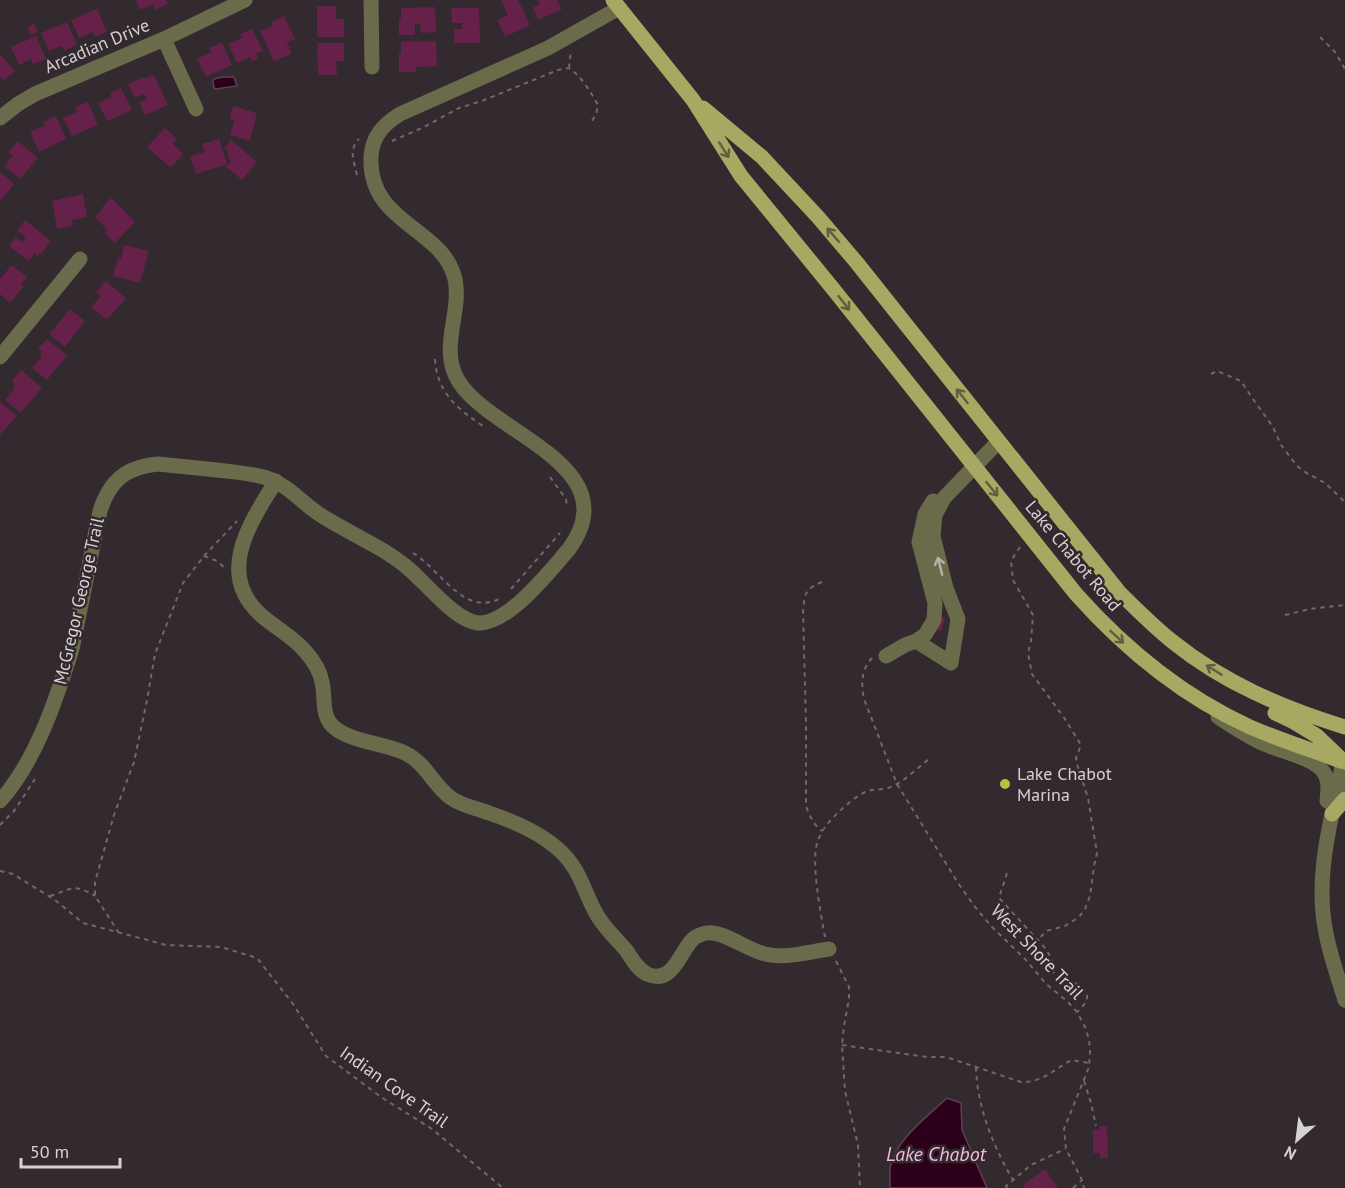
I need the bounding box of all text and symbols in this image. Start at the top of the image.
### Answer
street label: Arcadian Drive [41,13,153,78]
one-way arrow [718,141,731,158]
one-way arrow [826,228,840,243]
one-way arrow [838,295,851,311]
one-way arrow [955,388,968,404]
one-way arrow [985,480,998,496]
street label: Lake Chabot Road [1020,496,1126,616]
street label: McGregor George Trail [48,514,109,687]
one-way arrow [934,557,946,576]
one-way arrow [1110,630,1125,645]
one-way arrow [1206,663,1223,675]
place label: Lake Chabot Marina [1017,762,1112,806]
marker: Lake Chabot Marina [998,777,1012,791]
street label: West Shore Trail [986,899,1089,1005]
street label: Indian Cove Trail [336,1041,454,1133]
north arrow [1267,1110,1327,1170]
scale bar [21,1131,120,1169]
text: 50 m [30,1140,69,1163]
water label: Lake Chabot [886,1141,988,1167]
text: N [1281,1142,1299,1165]

